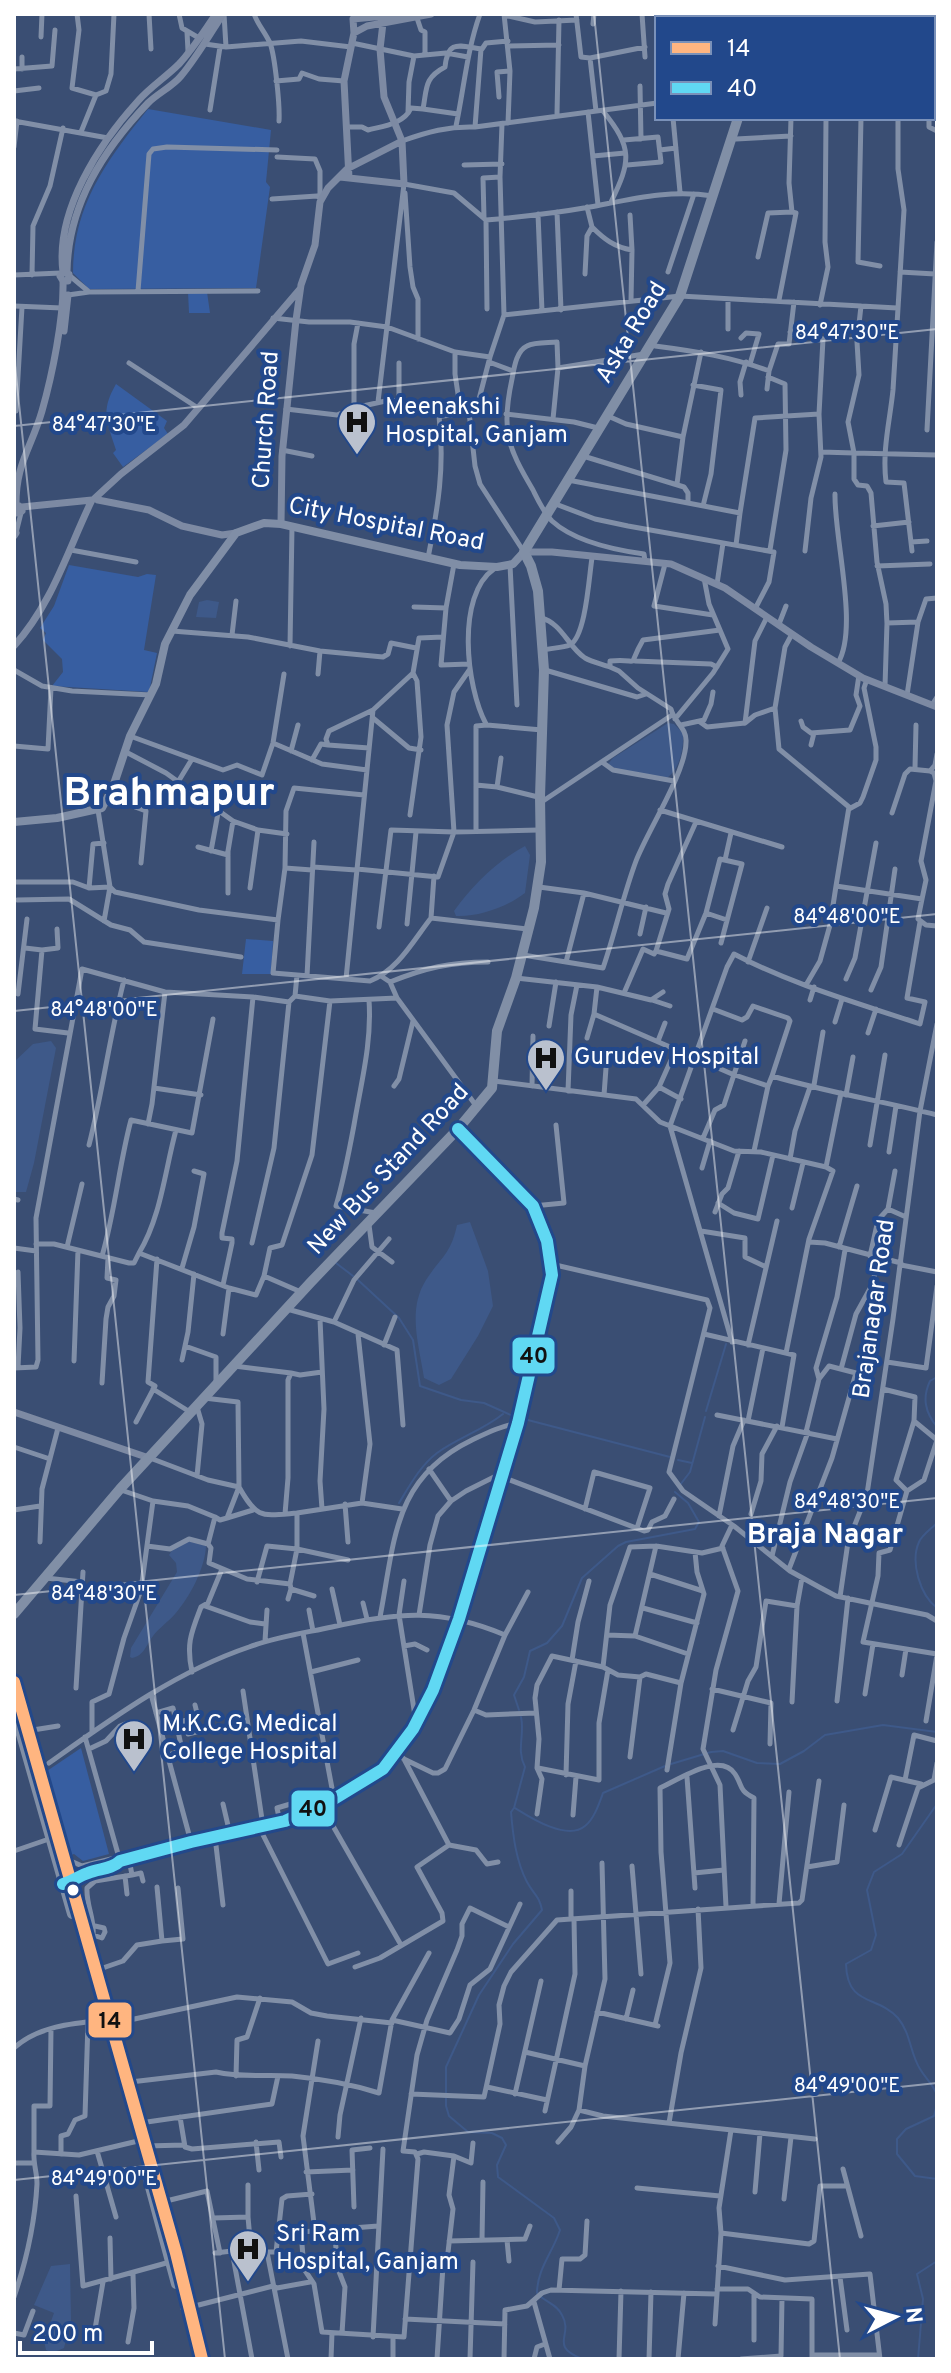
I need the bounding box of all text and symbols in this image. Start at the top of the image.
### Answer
legend [655,16,935,120]
text: 14 [727,35,750,65]
text: 40 [727,75,757,105]
street label: Aska Road [590,277,674,389]
text: 84°47'30"E [795,321,899,347]
street label: Church Road [247,350,287,490]
place label: Meenakshi Hospital, Ganjam [385,393,568,451]
hospital icon: Meenakshi Hospital, Ganjam [336,401,378,456]
text: 84°47'30"E [52,413,156,439]
street label: City Hospital Road [286,491,486,559]
district label: Brahmapur [63,770,275,820]
text: 84°48'00"E [793,905,901,931]
text: 84°48'00"E [50,998,158,1024]
hospital icon: Gurudev Hospital [525,1037,567,1092]
place label: Gurudev Hospital [574,1043,759,1073]
street label: New Bus Stand Road [302,1078,476,1262]
street label: Brajanagar Road [848,1217,902,1401]
line badge: 40 [511,1336,556,1375]
text: 40 [520,1344,548,1371]
text: 84°48'30"E [794,1490,900,1516]
district label: Braja Nagar [747,1518,903,1554]
text: 84°48'30"E [51,1582,157,1608]
place label: M.K.C.G. Medical College Hospital [162,1710,338,1768]
hospital icon: M.K.C.G. Medical College Hospital [113,1718,155,1773]
line badge: 40 [290,1789,336,1828]
text: 40 [299,1797,327,1824]
unlabelled marker [65,1882,81,1898]
line badge: 14 [87,2001,133,2039]
text: 14 [99,2009,121,2036]
text: 84°49'00"E [794,2074,900,2100]
text: 84°49'00"E [51,2167,157,2193]
place label: Sri Ram Hospital, Ganjam [276,2220,459,2278]
hospital icon: Sri Ram Hospital, Ganjam [227,2228,269,2283]
north arrow [855,2277,935,2357]
scale bar [20,2305,152,2355]
text: N [898,2306,927,2324]
text: 200 m [32,2320,103,2350]

